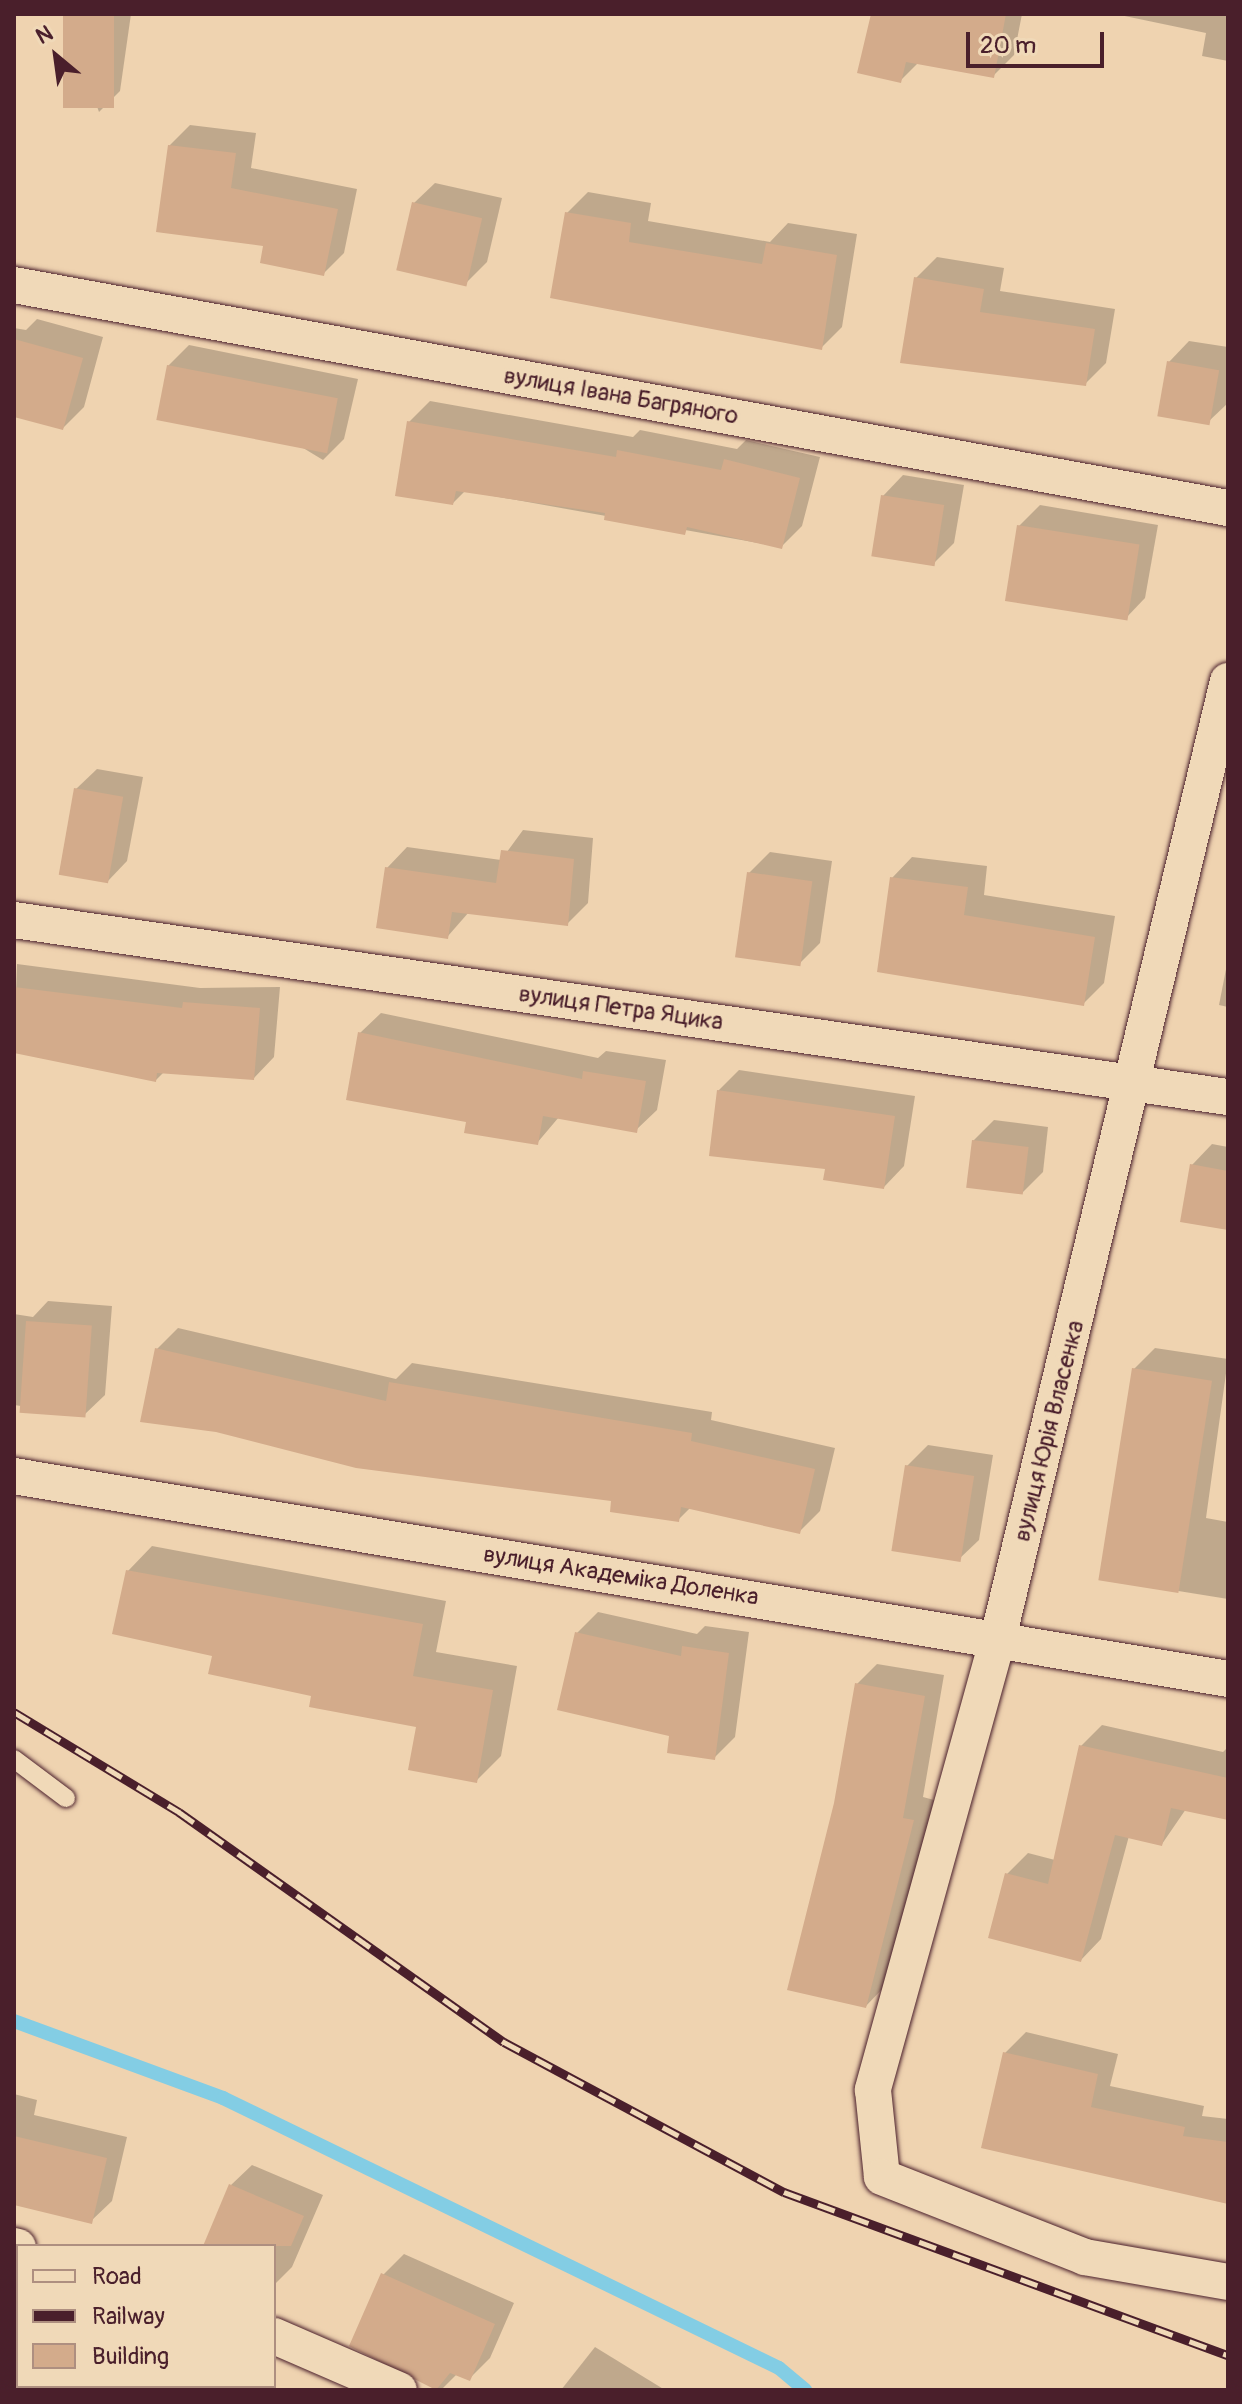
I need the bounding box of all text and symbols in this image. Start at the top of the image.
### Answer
north arrow [16,16,96,96]
scale bar [970,16,1108,66]
text: N [31,19,58,51]
text: 20 m [980,31,1036,60]
street label: вулиця Івана Багряного [502,361,740,431]
street label: вулиця Петра Яцика [517,979,725,1037]
street label: вулиця Юрія Власенка [1008,1318,1090,1544]
street label: вулиця Академіка Доленка [481,1540,761,1612]
legend [16,2244,276,2388]
text: Road [92,2262,142,2291]
text: Railway [92,2302,165,2331]
text: Building [92,2342,169,2371]

